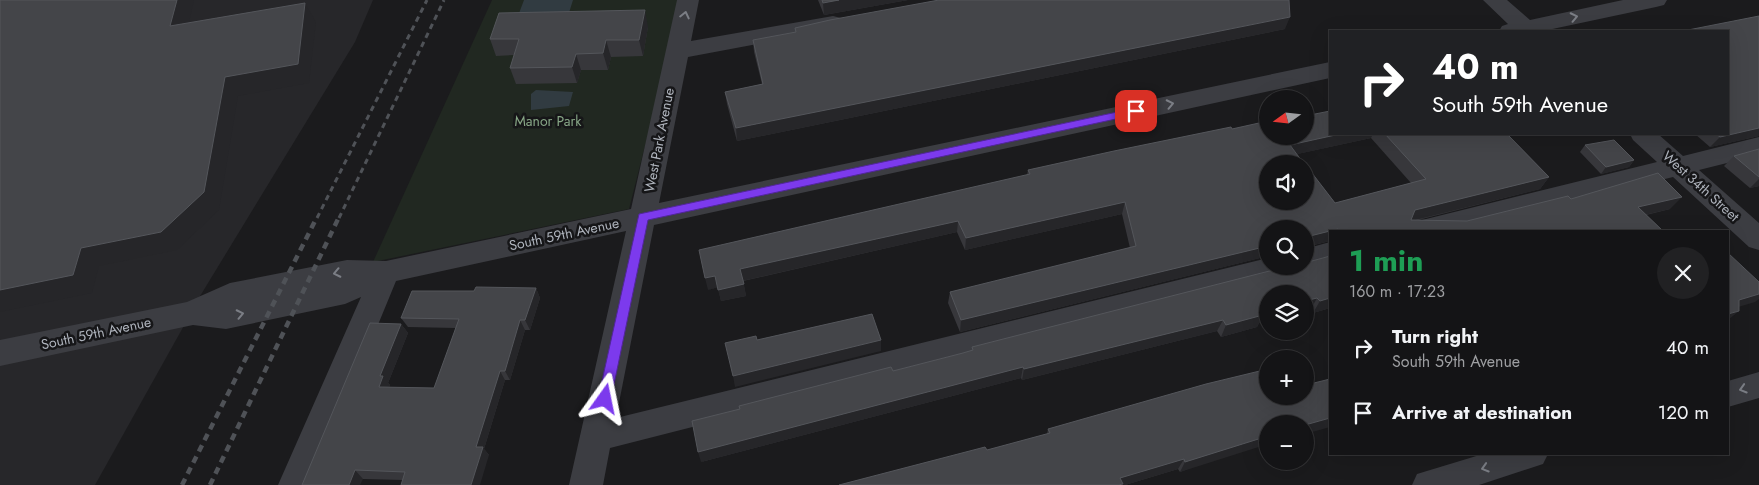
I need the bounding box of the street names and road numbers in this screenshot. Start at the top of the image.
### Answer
street label: West Park Avenue [639,86,679,194]
street label: West 34th Street [1658,146,1744,226]
street label: South 59th Avenue [507,213,621,255]
street label: South 59th Avenue [39,312,153,354]

